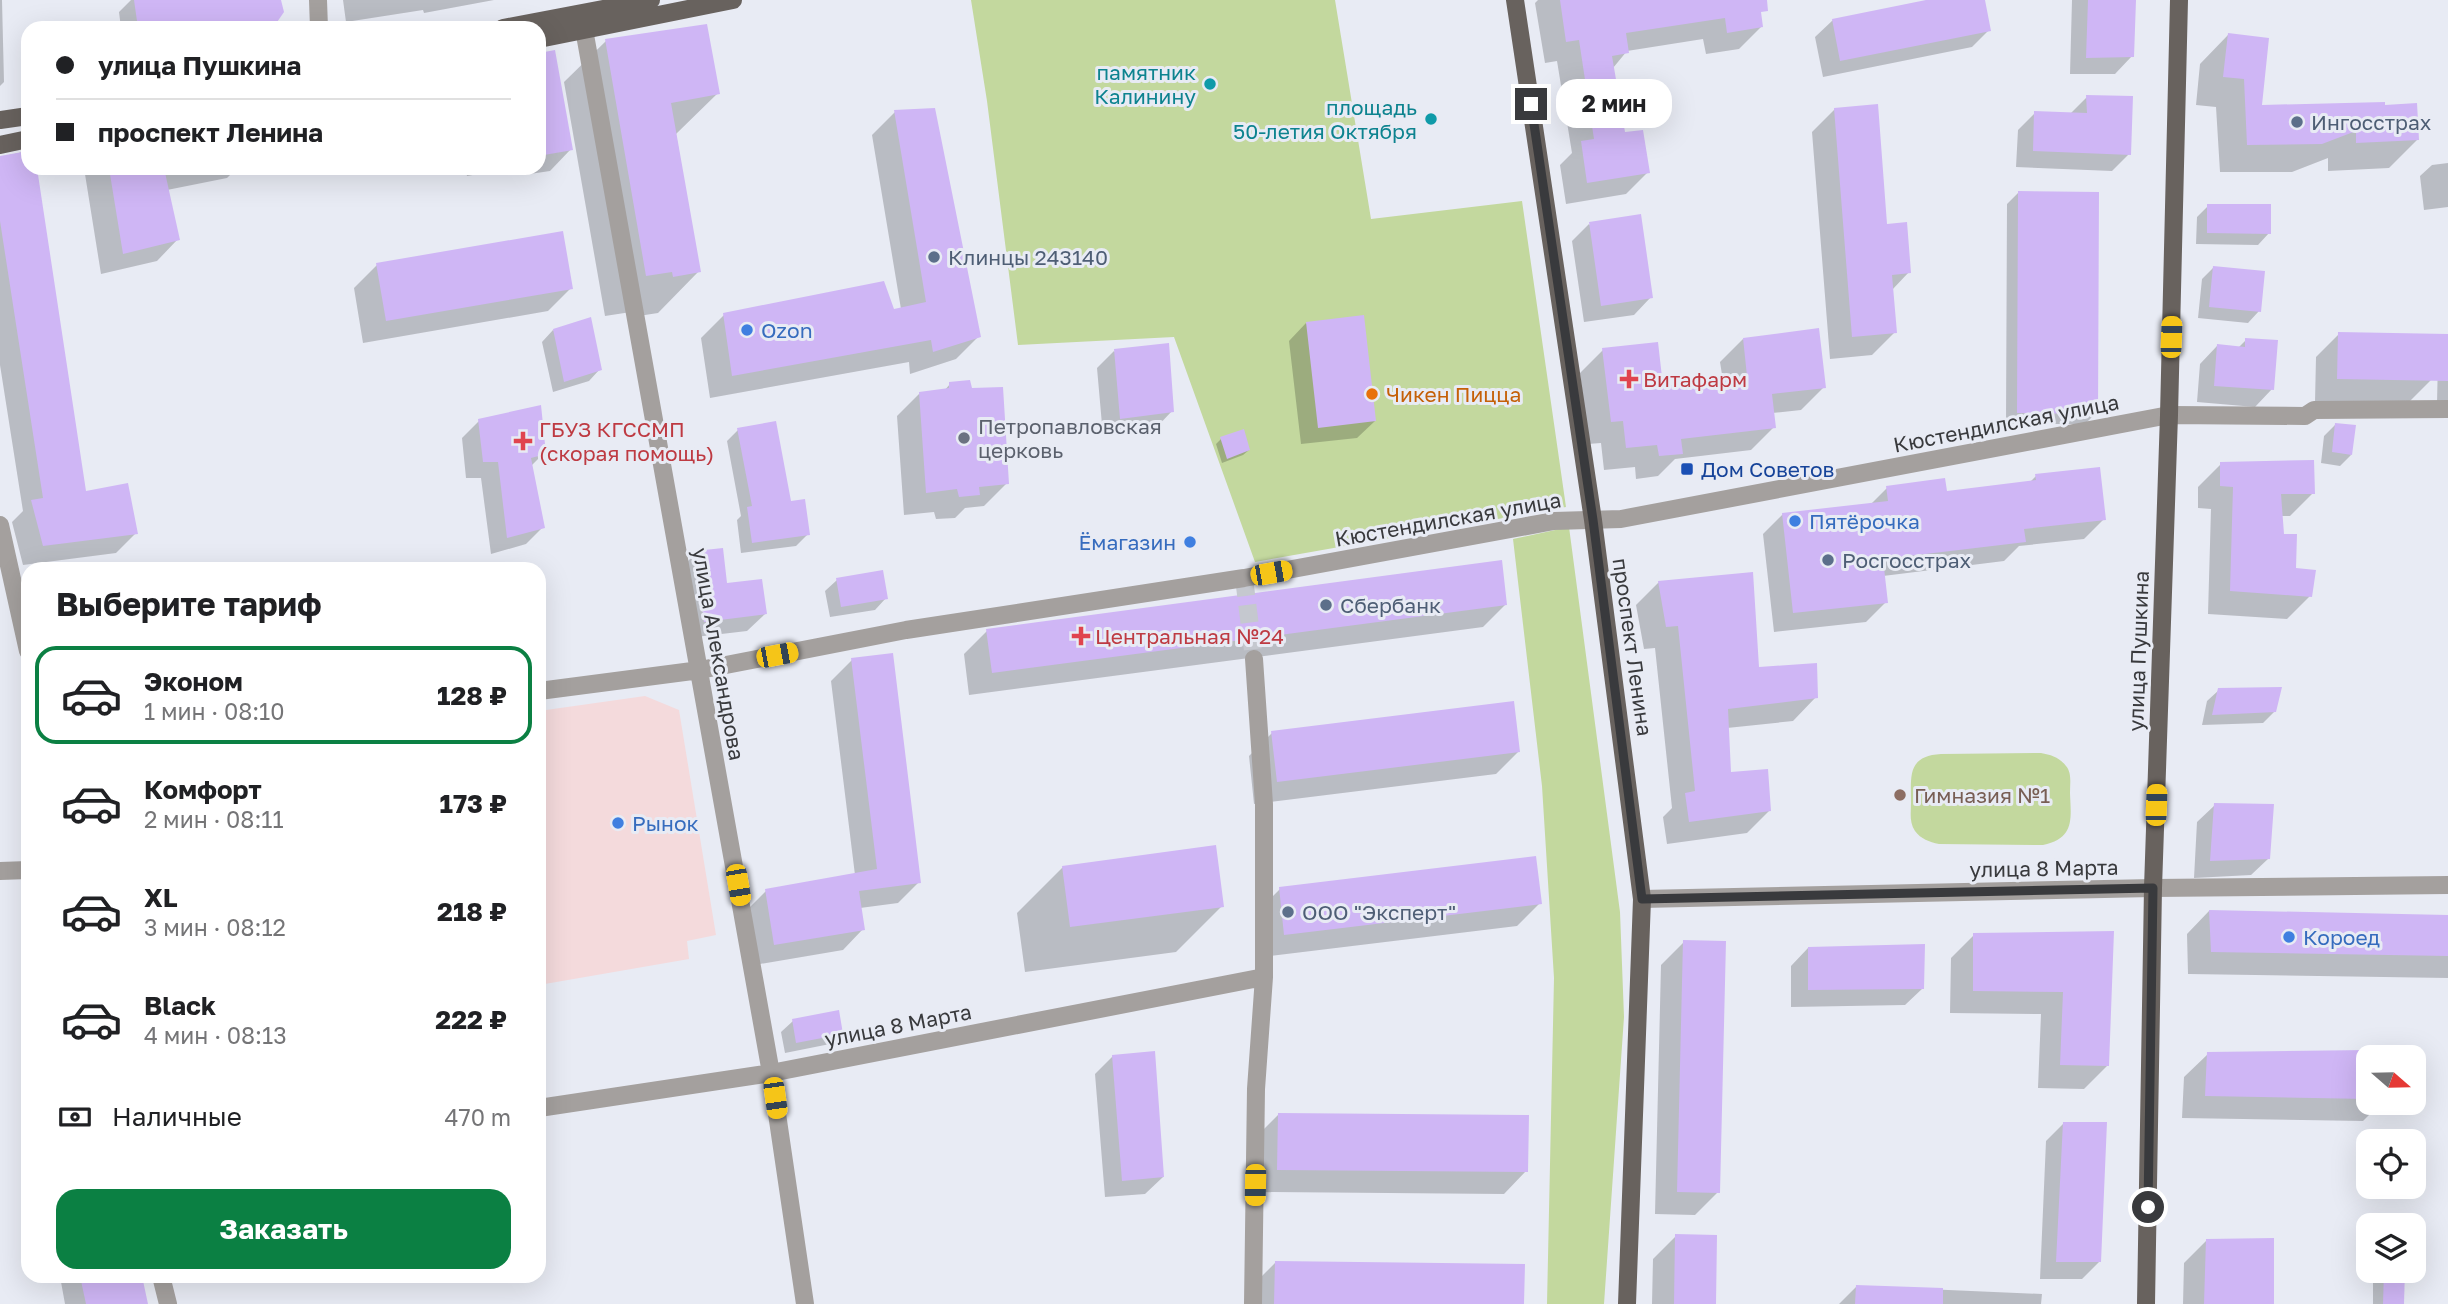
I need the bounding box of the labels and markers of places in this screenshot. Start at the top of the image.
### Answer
place label: памятник Калинину [1094,59,1196,109]
marker: памятник Калинину [1202,76,1218,92]
place label: площадь 50-летия Октября [1233,94,1417,144]
place label: Ингосстрах [2311,109,2432,135]
marker: площадь 50-летия Октября [1423,111,1439,127]
marker: Ингосстрах [2289,114,2305,130]
place label: Клинцы 243140 [948,244,1108,270]
marker: Клинцы 243140 [926,249,942,265]
place label: Ozon [761,317,813,343]
marker: Ozon [739,322,755,338]
place label: Витафарм [1643,366,1747,392]
marker: Витафарм [1621,371,1637,387]
place label: Чикен Пицца [1386,381,1521,407]
marker: Чикен Пицца [1364,386,1380,402]
place label: Петропавловская церковь [978,413,1162,463]
place label: ГБУЗ КГССМП (скорая помощь) [539,416,714,466]
marker: Петропавловская церковь [956,430,972,446]
marker: ГБУЗ КГССМП (скорая помощь) [513,431,533,451]
place label: Дом Советов [1701,456,1834,482]
marker: Дом Советов [1679,461,1695,477]
place label: Пятёрочка [1809,508,1920,534]
marker: Пятёрочка [1787,513,1803,529]
place label: Ёмагазин [1078,529,1176,555]
marker: Ёмагазин [1182,534,1198,550]
place label: Росгосстрах [1842,547,1972,573]
marker: Росгосстрах [1820,552,1836,568]
place label: Сбербанк [1340,592,1441,618]
marker: Сбербанк [1318,597,1334,613]
place label: Центральная №24 [1095,623,1284,649]
marker: Центральная №24 [1073,628,1089,644]
place label: Гимназия №1 [1914,782,2050,808]
marker: Гимназия №1 [1892,787,1908,803]
place label: Рынок [632,810,699,836]
marker: Рынок [610,815,626,831]
place label: ООО "Эксперт" [1302,899,1456,925]
marker: ООО "Эксперт" [1280,904,1296,920]
place label: Короед [2303,924,2380,950]
marker: Короед [2281,929,2297,945]

